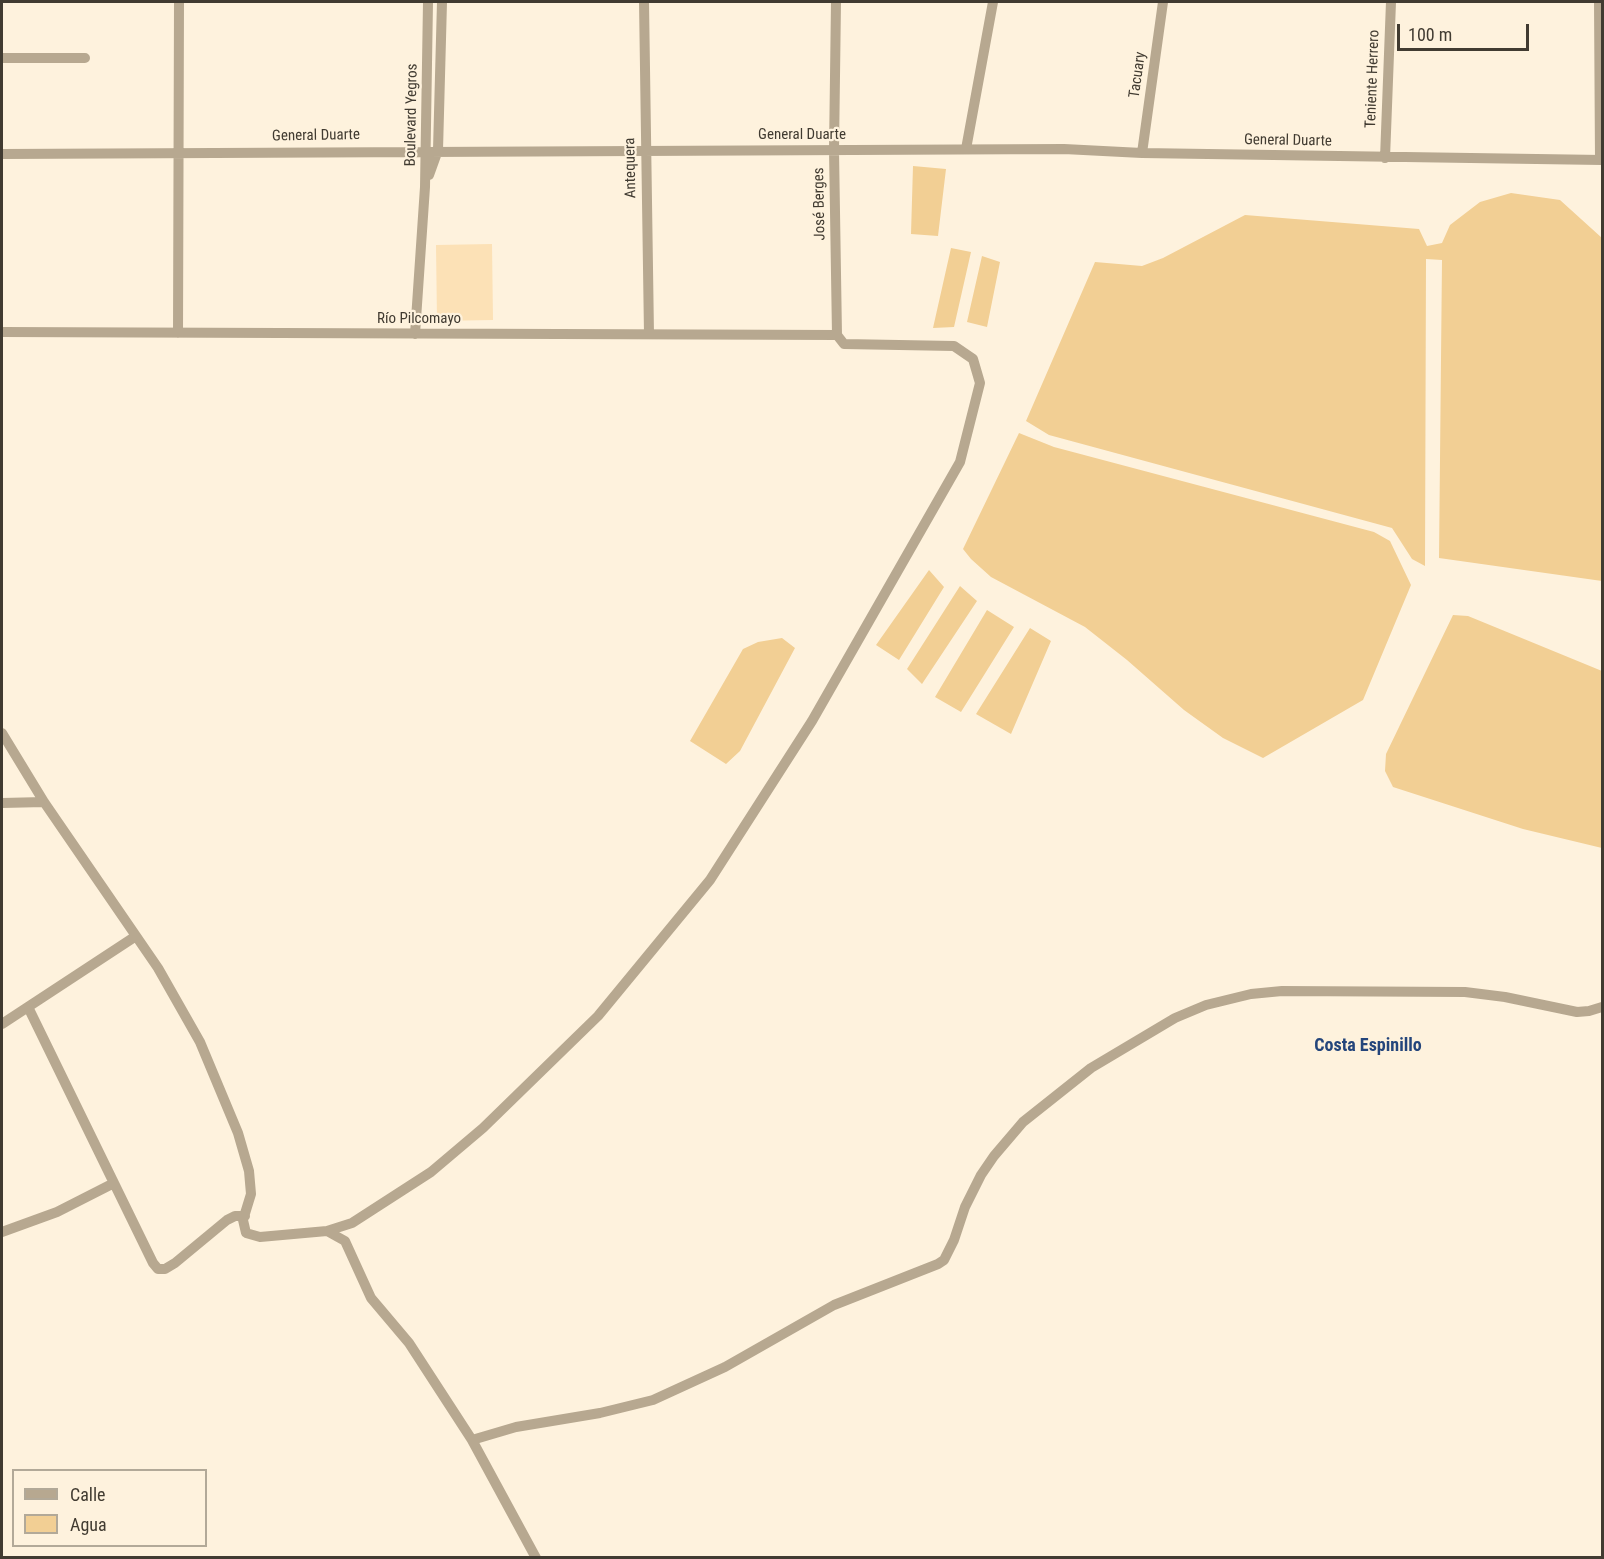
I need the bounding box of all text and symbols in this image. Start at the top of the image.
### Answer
scale bar [1400,12,1532,50]
text: 100 m [1408,24,1452,45]
street label: Teniente Herrero [1362,30,1384,128]
street label: Tacuary [1126,51,1150,99]
street label: Boulevard Yegros [402,63,422,167]
street label: General Duarte [272,126,360,146]
street label: General Duarte [758,126,846,144]
street label: General Duarte [1244,131,1332,151]
street label: Antequera [621,138,641,198]
street label: José Berges [810,167,830,241]
street label: Río Pilcomayo [377,310,461,328]
district label: Costa Espinillo [1314,1035,1422,1057]
legend [12,1469,207,1547]
text: Calle [70,1484,106,1505]
text: Agua [70,1514,107,1535]

